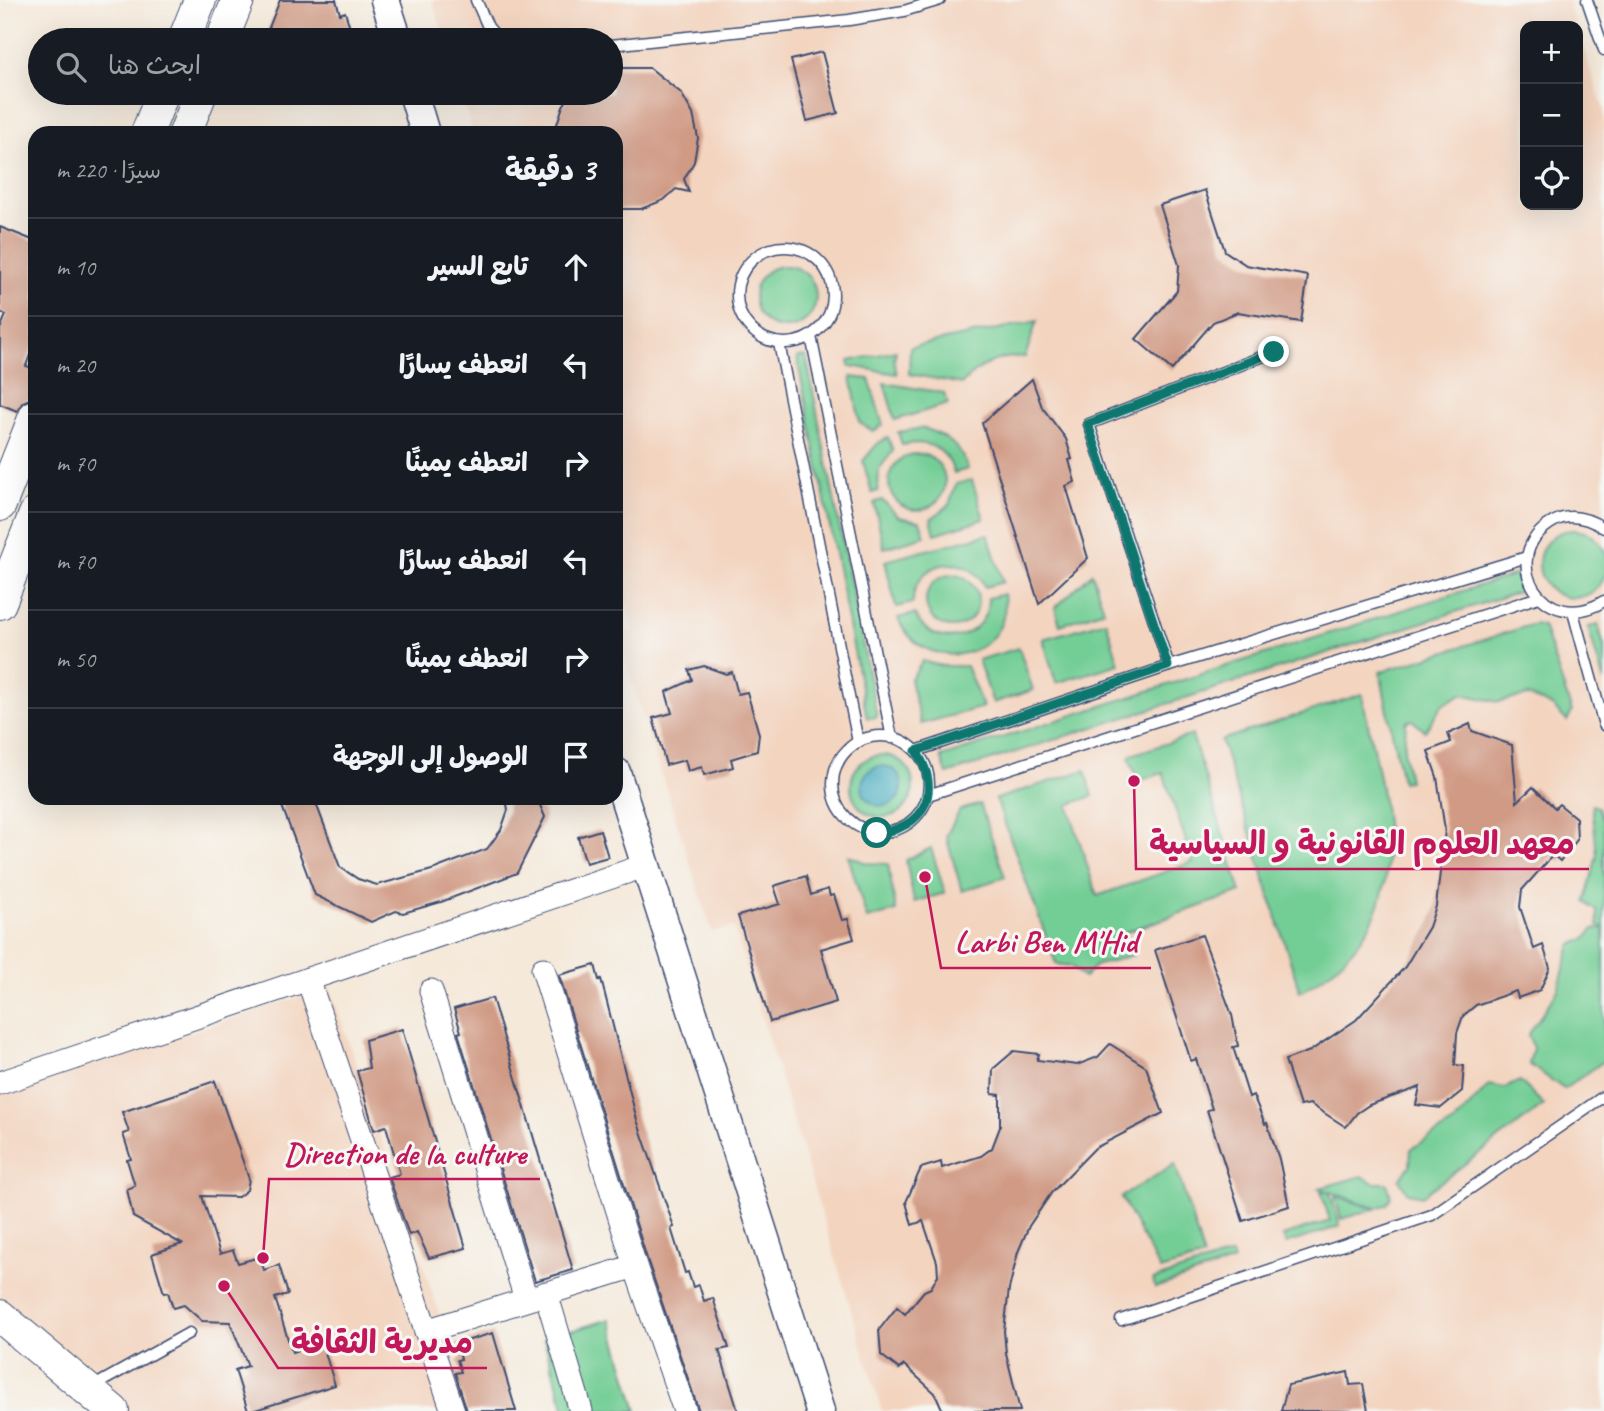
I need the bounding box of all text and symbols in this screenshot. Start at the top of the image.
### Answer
map controls [1520,21,1583,210]
button: + [1520,21,1583,84]
search box [28,28,623,105]
icon: search [52,48,90,86]
text: ابحث هنا [108,49,201,82]
button: − [1520,84,1583,147]
button: locate [1520,147,1583,210]
text: 3 دقيقة [505,151,595,189]
text: سيرًا · 220 m [56,156,161,185]
icon: ahead [557,248,595,286]
text: تابع السير [429,250,528,283]
text: 10 m [56,253,95,282]
route end [1258,336,1289,367]
icon: left [557,346,595,384]
text: انعطف يسارًا [399,348,528,381]
text: 20 m [56,351,95,380]
icon: right [557,444,595,482]
text: انعطف يمينًا [406,446,528,479]
text: 70 m [56,449,95,478]
icon: left [557,542,595,580]
text: انعطف يسارًا [399,544,528,577]
text: 70 m [56,547,95,576]
icon: right [557,640,595,678]
text: انعطف يمينًا [406,642,528,675]
text: 50 m [56,645,95,674]
icon: arrive [557,738,595,776]
text: الوصول إلى الوجهة [333,740,528,773]
callout: معهد العلوم القانونية و السياسية [1136,816,1589,869]
route start [861,817,892,848]
text: معهد العلوم القانونية و السياسية [1149,823,1575,867]
callout: Larbi Ben M'Hid [941,915,1151,968]
text: Larbi Ben M'Hid [955,921,1142,962]
callout: Direction de la culture [269,1126,540,1179]
text: Direction de la culture [284,1133,528,1174]
callout: مديرية الثقافة [278,1315,487,1368]
text: مديرية الثقافة [291,1322,473,1363]

